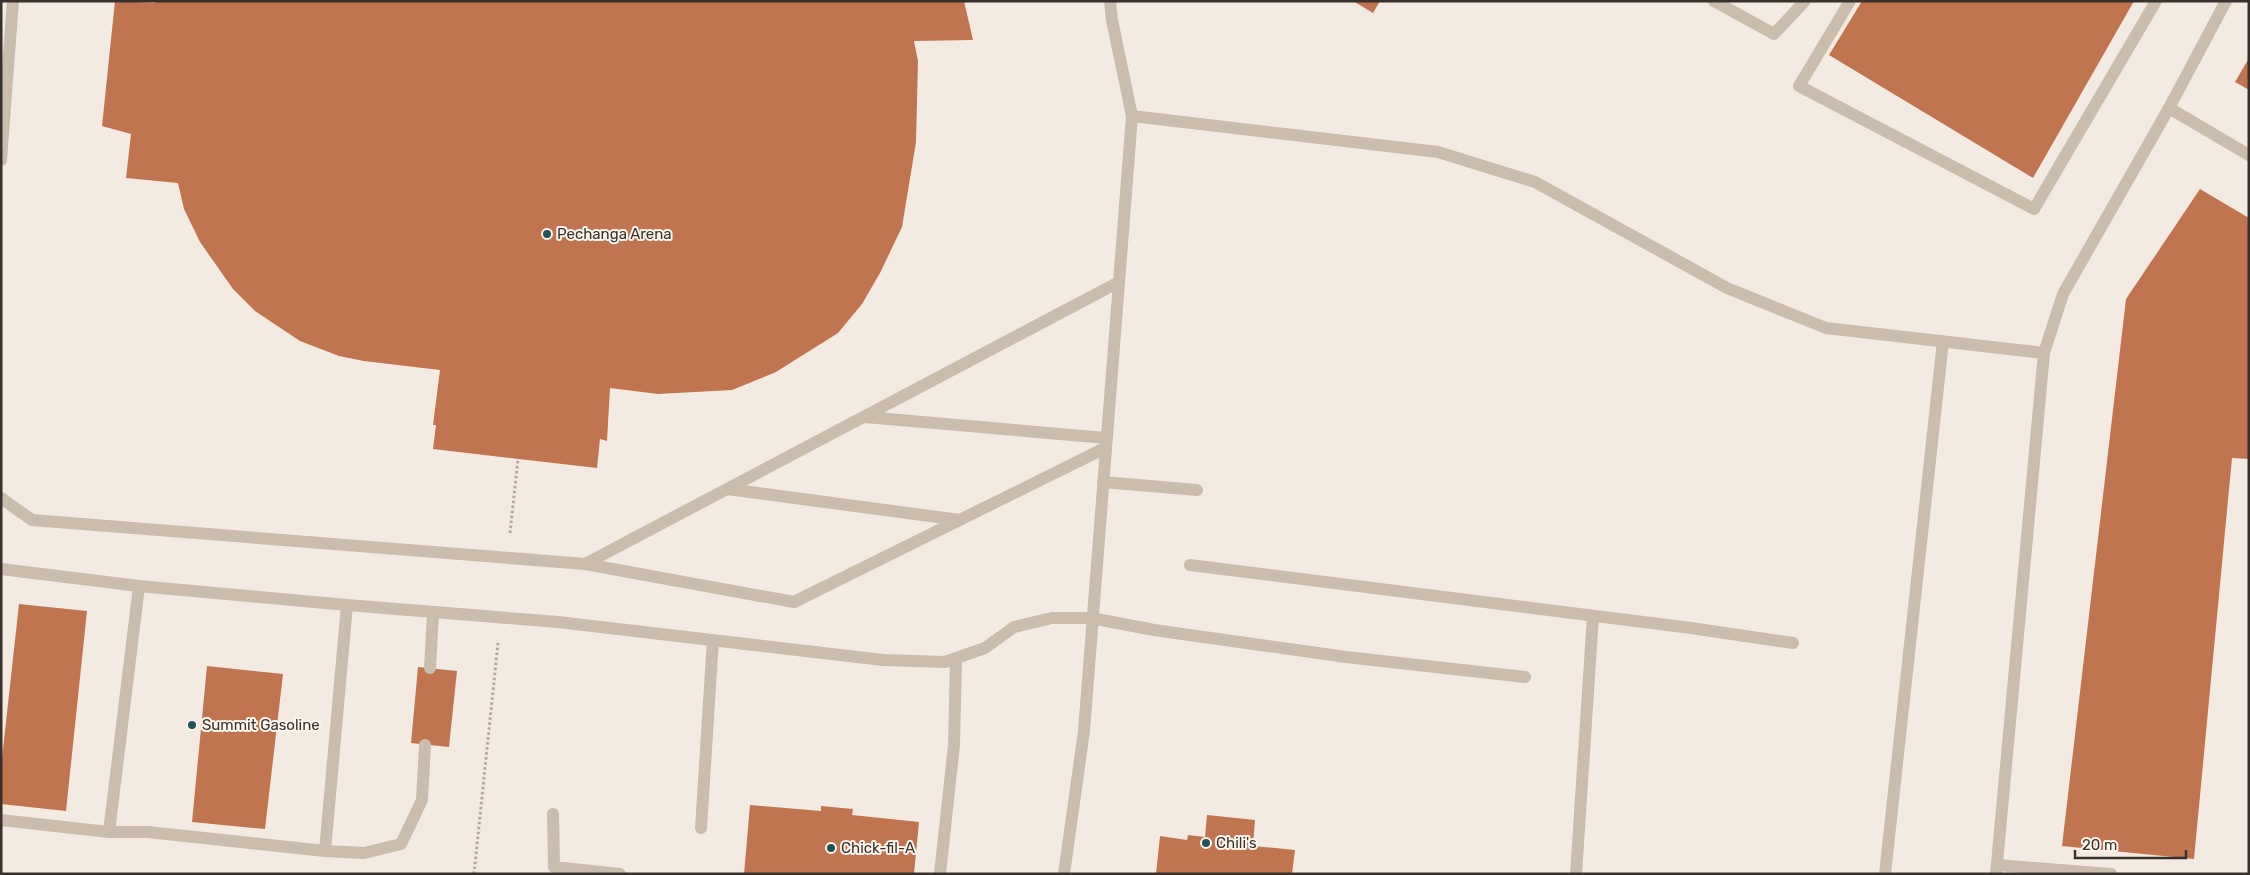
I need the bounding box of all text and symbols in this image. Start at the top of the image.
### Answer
place label: Pechanga Arena [557,225,672,243]
marker: Pechanga Arena [541,228,553,240]
place label: Summit Gasoline [202,716,320,734]
marker: Summit Gasoline [186,719,198,731]
scale bar [2075,828,2186,860]
place label: Chili's [1216,834,1257,852]
text: 20 m [2082,836,2117,854]
marker: Chili's [1200,837,1212,849]
place label: Chick-fil-A [841,839,915,857]
marker: Chick-fil-A [825,842,837,854]

